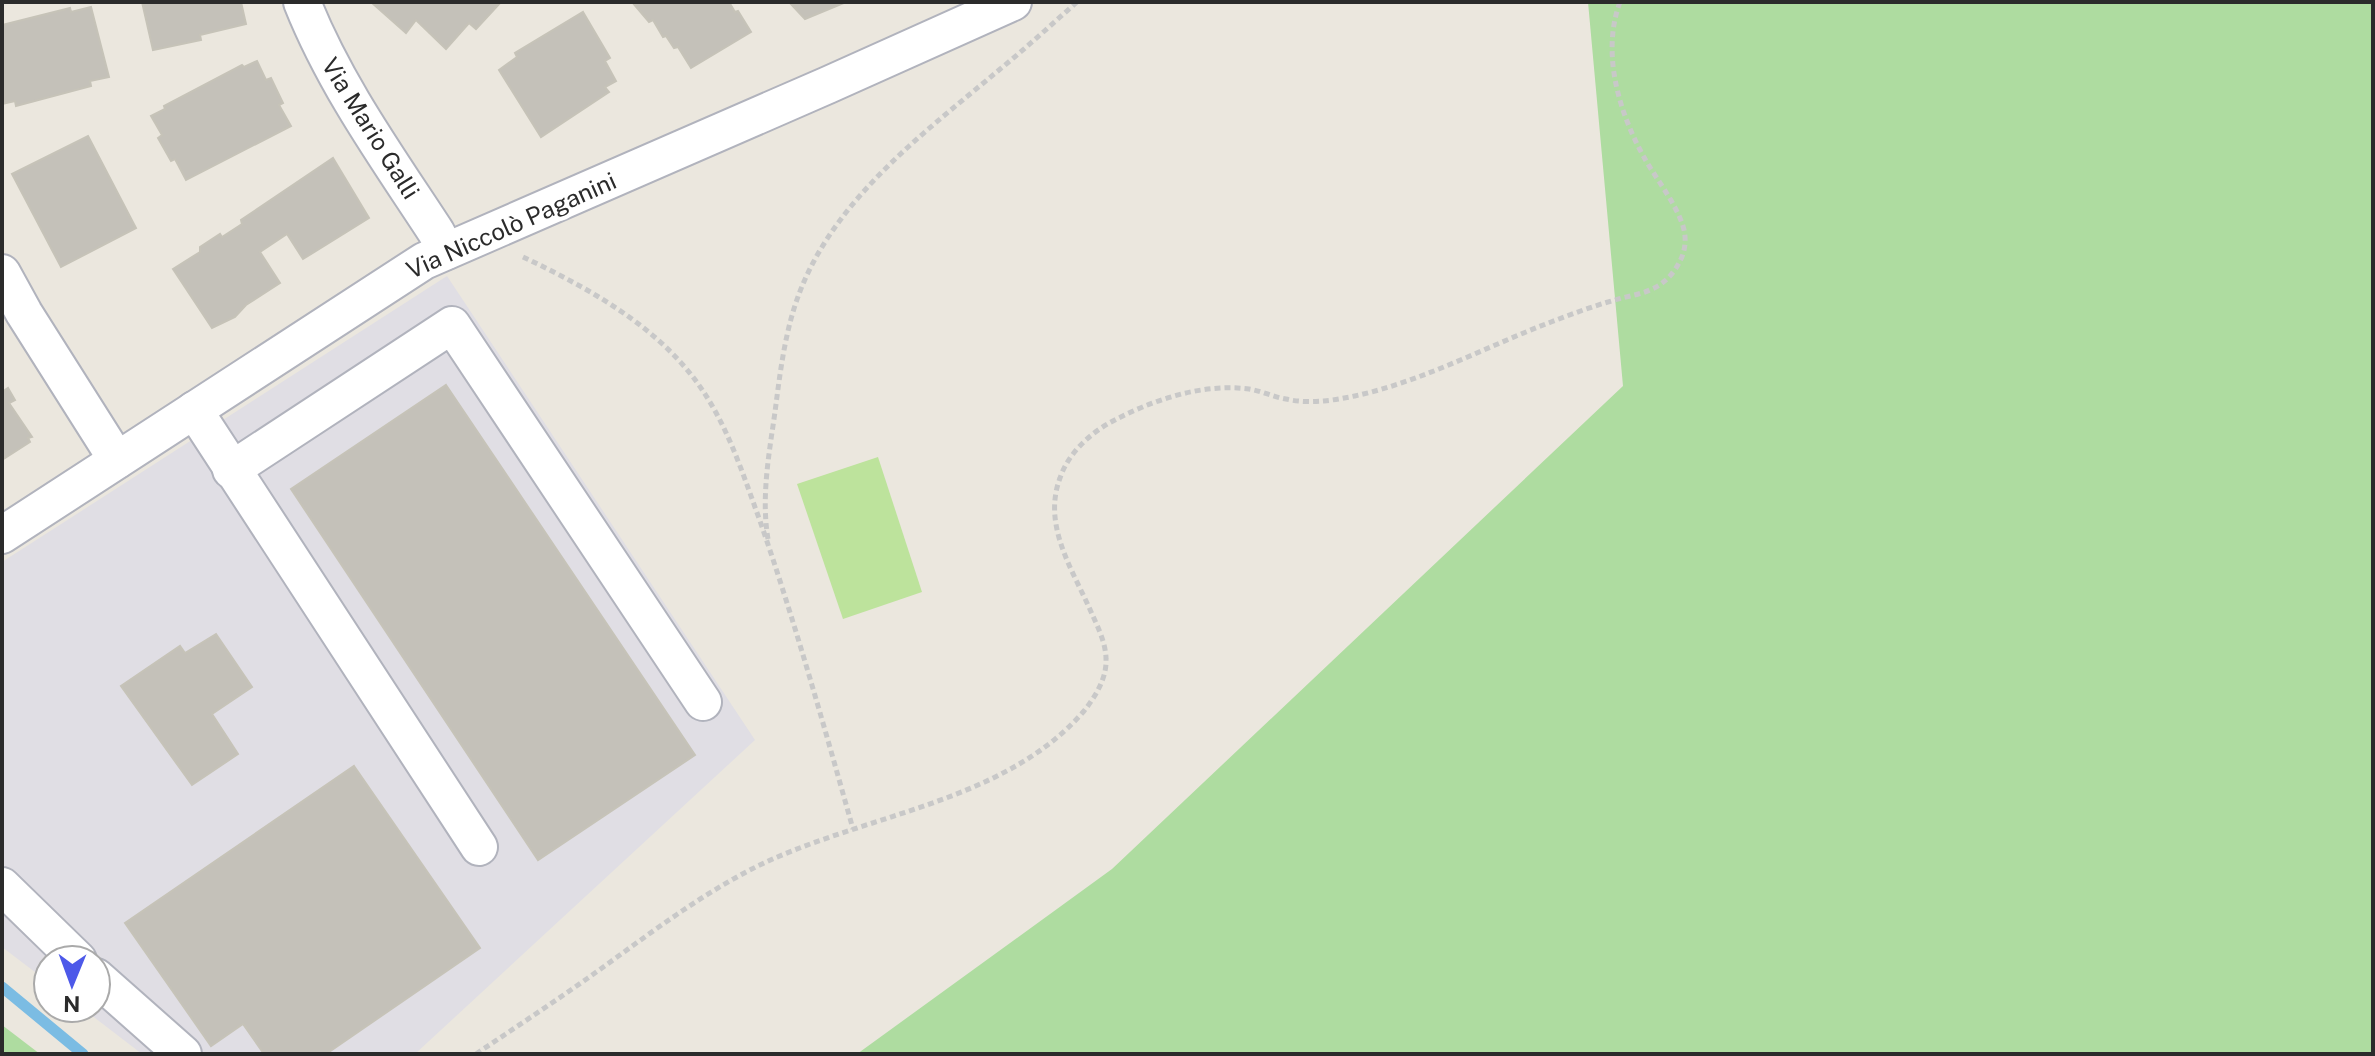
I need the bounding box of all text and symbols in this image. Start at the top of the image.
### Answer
street label: Via Mario Galli [316,52,426,204]
street label: Via Niccolò Paganini [402,166,620,284]
north arrow [32,944,112,1024]
text: N [63,991,80,1017]

